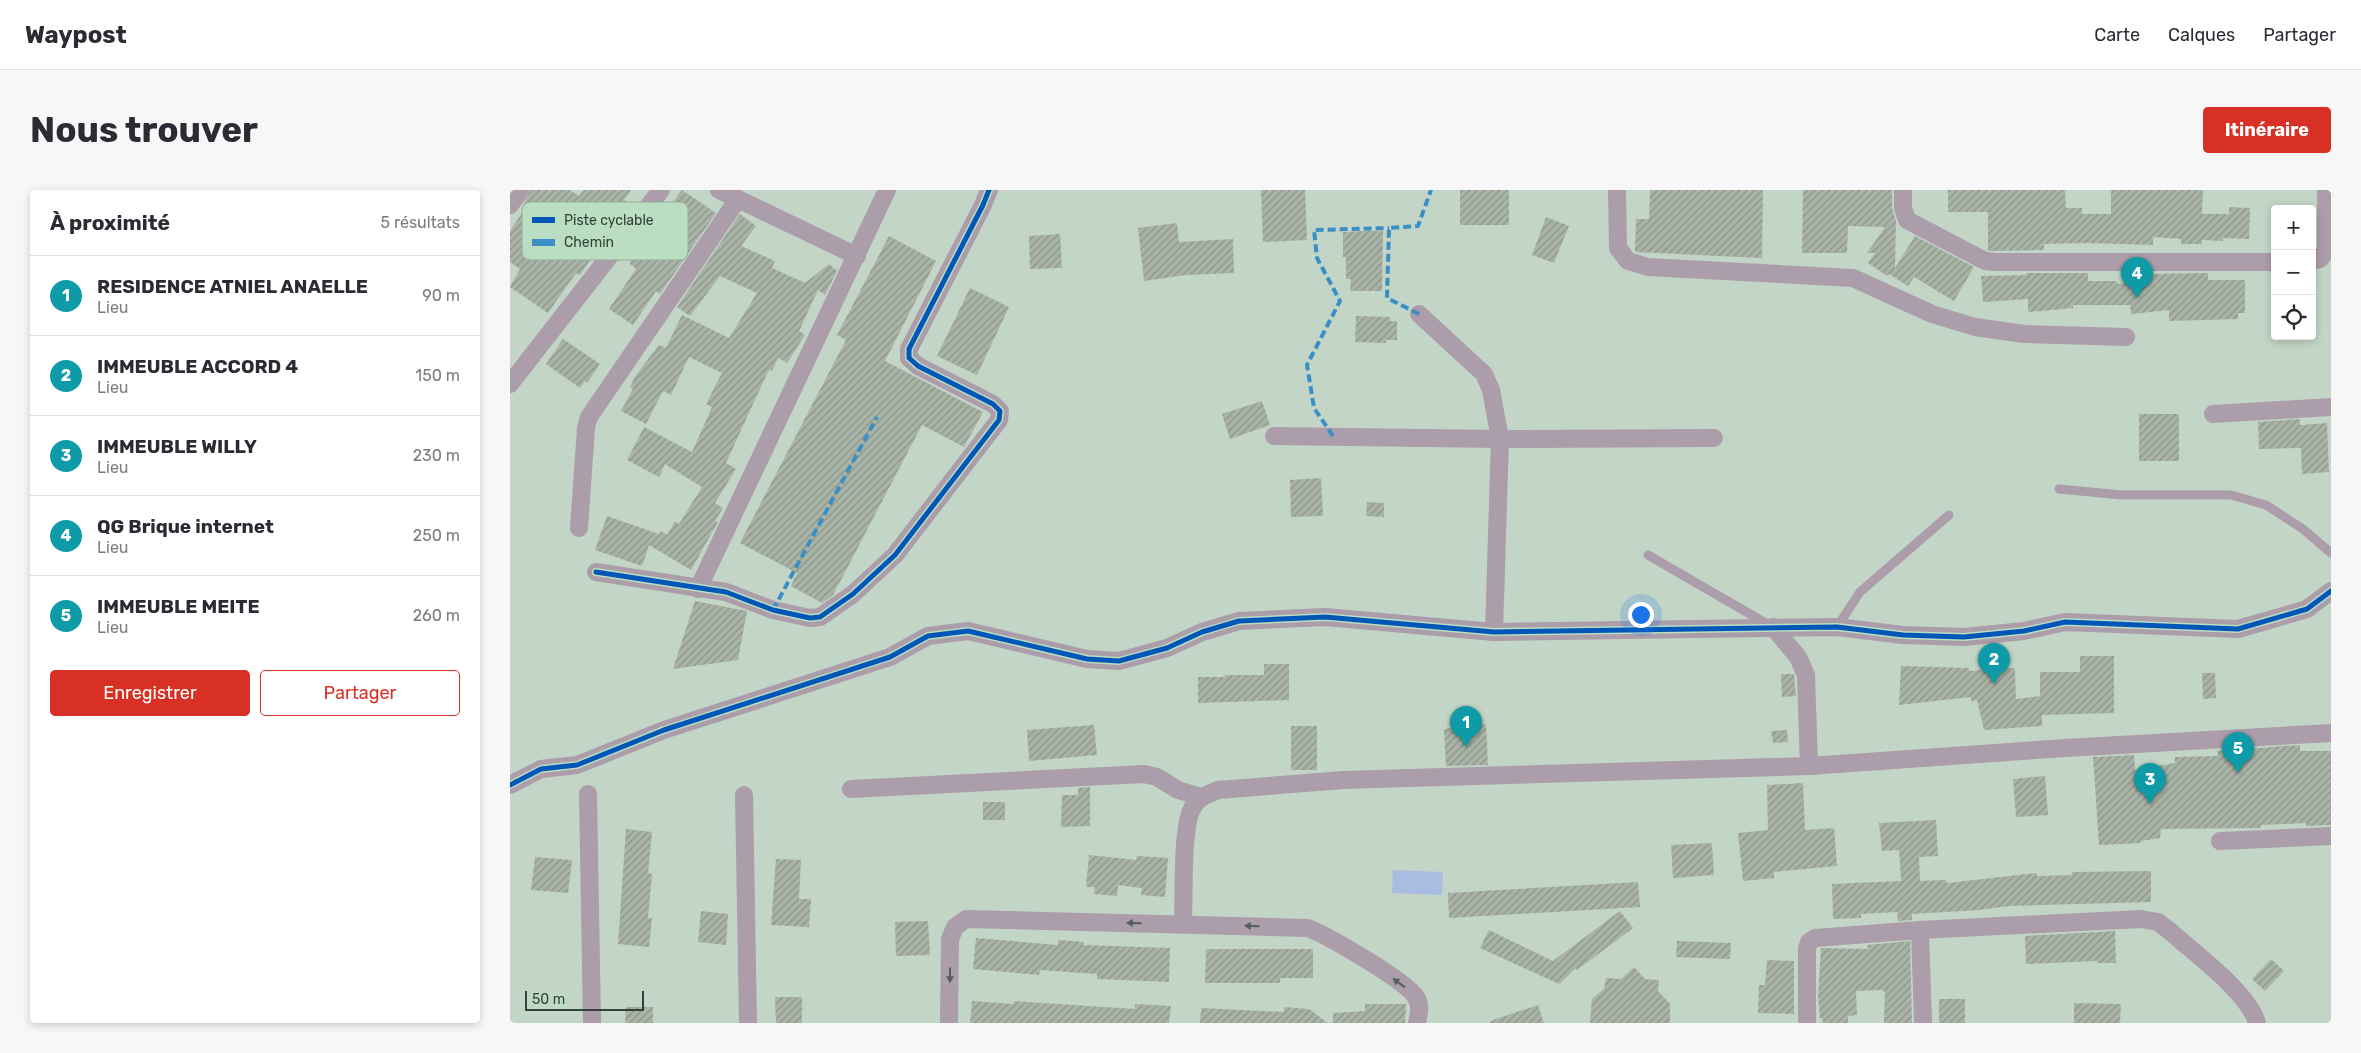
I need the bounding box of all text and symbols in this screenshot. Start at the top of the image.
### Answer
text: Waypost [25,21,127,49]
text: Carte [2094,24,2140,46]
text: Calques [2168,24,2235,46]
text: Partager [2263,24,2336,46]
button: Itinéraire [2203,107,2331,153]
text: Nous trouver [30,109,258,151]
legend [522,202,688,260]
map controls [2271,205,2316,340]
button: + [2271,205,2316,250]
text: À proximité [50,210,170,235]
text: Piste cyclable [564,212,654,229]
text: 5 résultats [381,213,460,232]
text: Chemin [564,234,614,251]
button: − [2271,250,2316,295]
pin: 4 [2121,257,2153,298]
text: RESIDENCE ATNIEL ANAELLE [97,275,368,298]
text: 1 [62,286,70,305]
text: 90 m [422,286,460,305]
button: locate [2271,295,2316,340]
text: Lieu [97,298,128,317]
text: IMMEUBLE ACCORD 4 [97,355,298,378]
text: 2 [61,366,71,385]
text: 150 m [415,366,460,385]
text: Lieu [97,378,128,397]
text: IMMEUBLE WILLY [97,435,257,458]
text: 3 [61,446,71,465]
text: 230 m [413,446,460,465]
text: Lieu [97,458,128,477]
text: QG Brique internet [97,515,274,538]
text: 4 [61,526,71,545]
text: 250 m [413,526,460,545]
text: Lieu [97,538,128,557]
text: IMMEUBLE MEITE [97,595,260,618]
your location [1628,602,1654,628]
text: 5 [61,606,71,625]
text: 260 m [413,606,460,625]
text: Lieu [97,618,128,637]
pin: 2 [1978,643,2010,684]
button: Enregistrer [50,670,250,716]
button: Partager [260,670,460,716]
pin: 1 [1450,706,1482,747]
pin: 5 [2222,732,2254,773]
pin: 3 [2134,763,2166,804]
one-way arrow [1126,918,1142,926]
one-way arrow [1244,922,1260,930]
one-way arrow [946,967,954,983]
one-way arrow [1392,978,1406,988]
scale bar [525,988,644,1011]
text: 50 m [532,991,565,1008]

